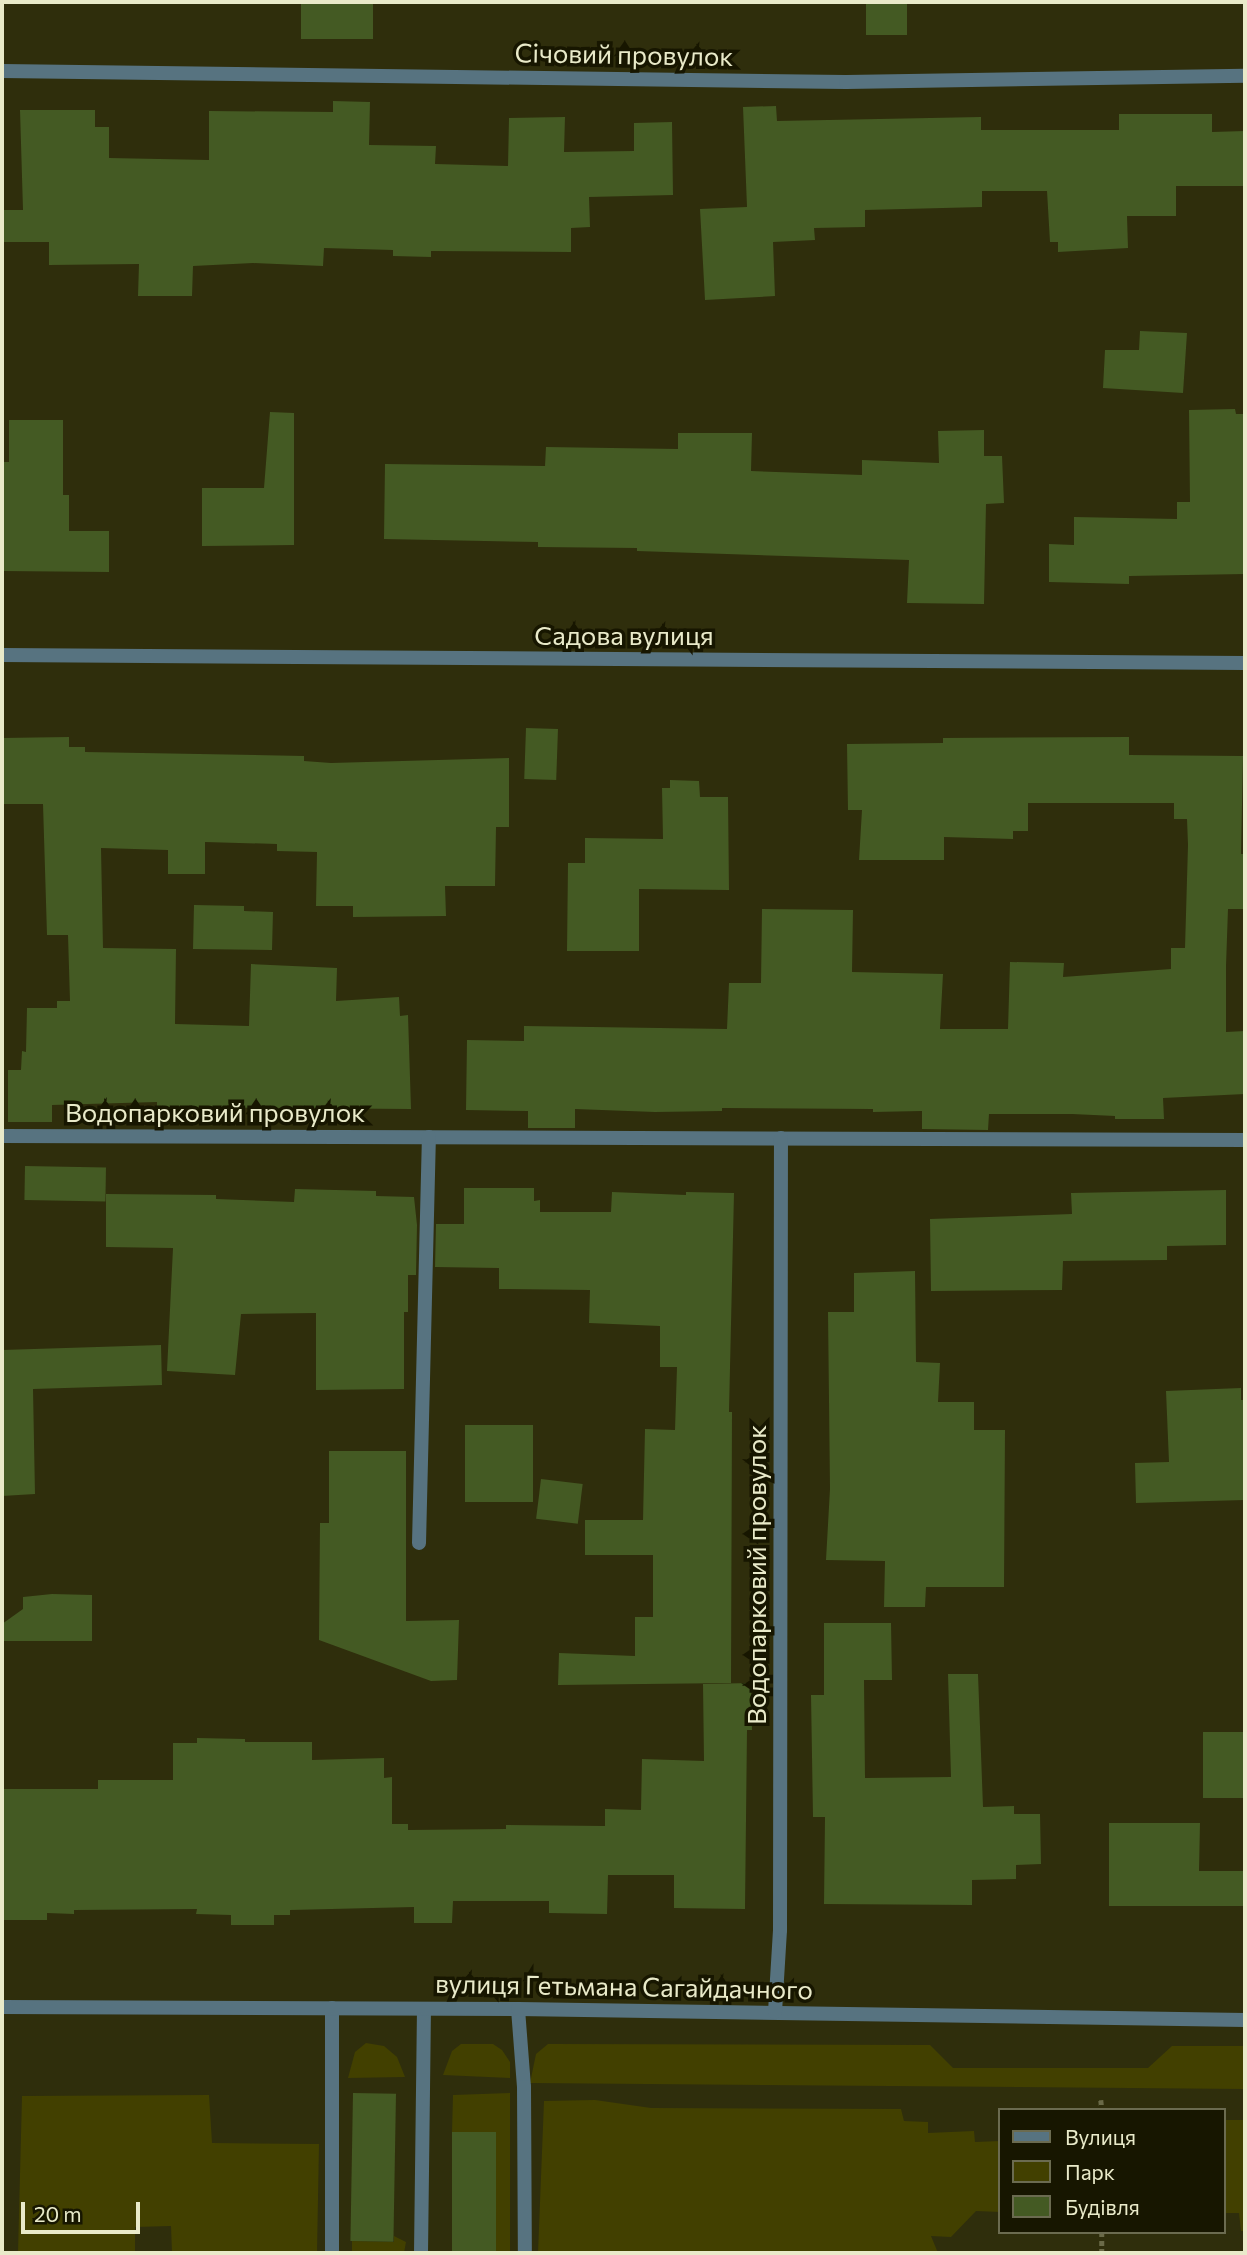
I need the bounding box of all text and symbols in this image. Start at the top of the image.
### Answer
street label: Січовий провулок [514,36,734,72]
street label: Садова вулиця [534,619,714,651]
street label: Водопарковий провулок [65,1096,365,1128]
street label: Водопарковий провулок [740,1425,772,1725]
street label: вулиця Гетьмана Сагайдачного [435,1967,813,2005]
legend [998,2108,1226,2234]
text: Вулиця [1065,2124,1136,2149]
text: Парк [1065,2159,1115,2184]
scale bar [24,2188,144,2232]
text: Будівля [1065,2194,1140,2219]
text: 20 m [34,2201,82,2226]

